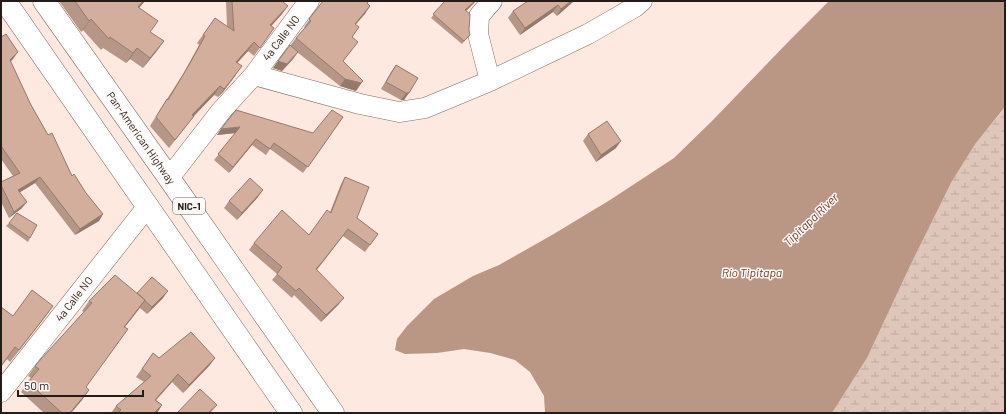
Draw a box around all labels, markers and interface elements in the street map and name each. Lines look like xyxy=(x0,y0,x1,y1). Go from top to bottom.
street label: 4a Calle NO xyxy=(259,12,302,63)
street label: Pan-American Highway xyxy=(104,89,178,187)
water label: Tipitapa River xyxy=(780,189,841,249)
road number: NIC-1 xyxy=(173,198,205,214)
water label: Río Tipitapa xyxy=(722,265,782,279)
street label: 4a Calle NO xyxy=(52,273,95,324)
scale bar xyxy=(18,372,143,398)
text: 50 m xyxy=(24,378,49,392)

